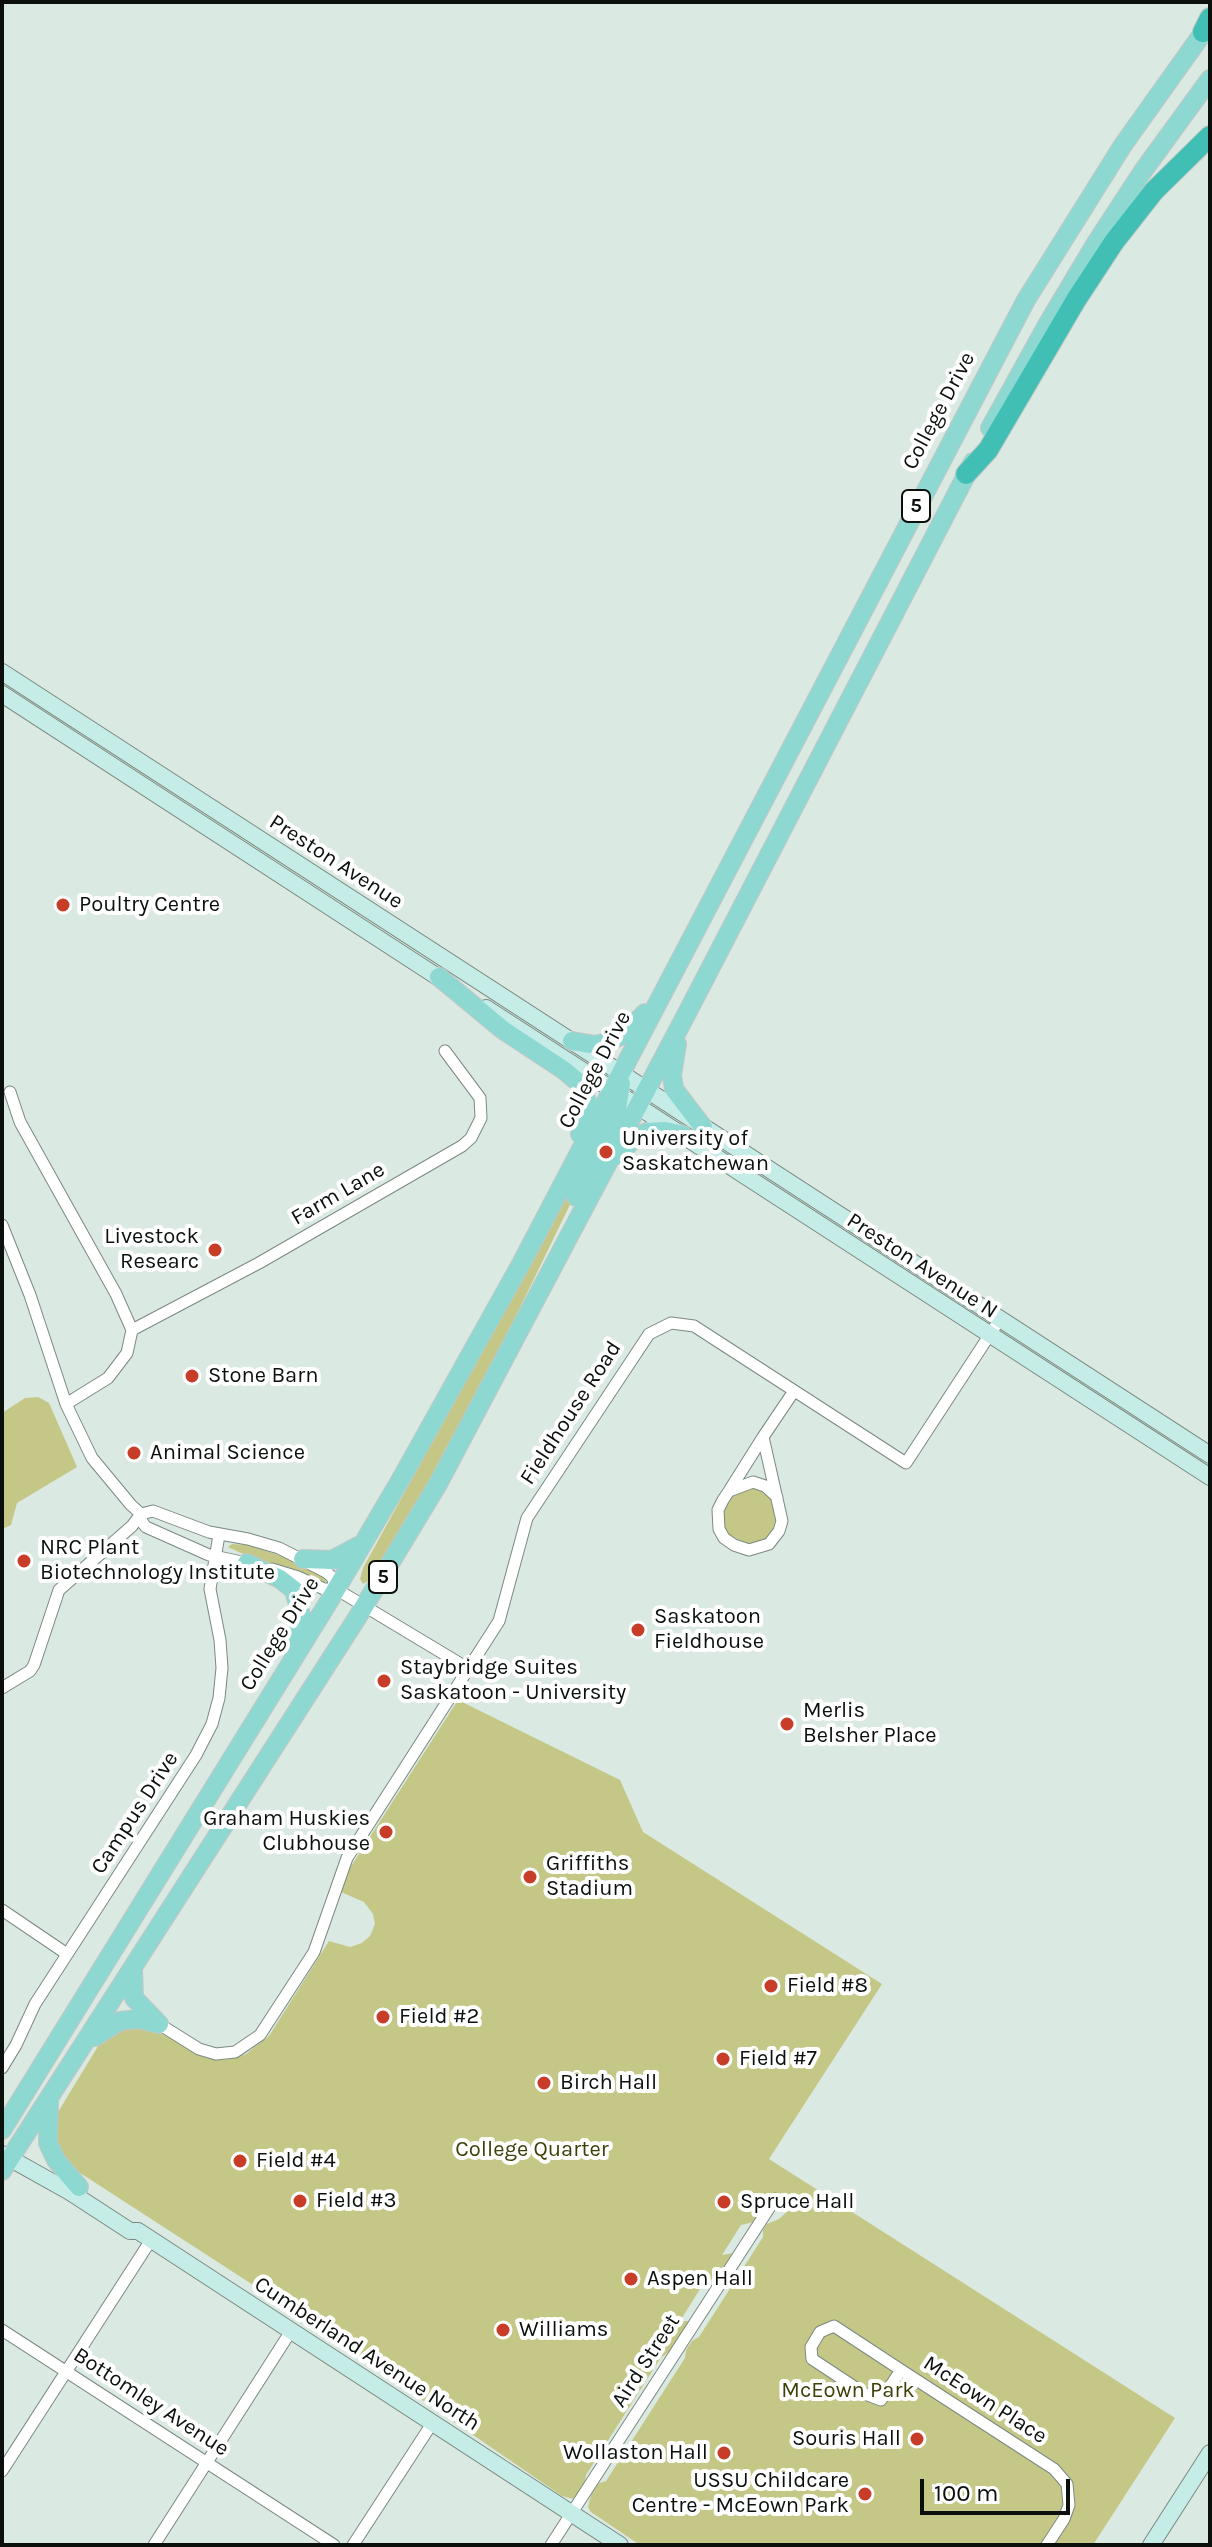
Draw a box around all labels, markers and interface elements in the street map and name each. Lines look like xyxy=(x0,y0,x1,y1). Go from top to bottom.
street label: College Drive xyxy=(897,348,981,474)
road number: 5 xyxy=(902,490,930,522)
street label: Preston Avenue xyxy=(264,809,408,915)
place label: Poultry Centre xyxy=(79,892,220,918)
marker: Poultry Centre xyxy=(54,896,72,914)
street label: College Drive xyxy=(553,1007,637,1133)
place label: University of Saskatchewan xyxy=(622,1126,769,1178)
marker: University of Saskatchewan xyxy=(597,1143,615,1161)
street label: Farm Lane xyxy=(286,1157,390,1231)
street label: Preston Avenue N xyxy=(842,1207,1002,1325)
place label: Livestock Researc xyxy=(104,1224,199,1276)
marker: Livestock Researc xyxy=(206,1241,224,1259)
street label: Fieldhouse Road xyxy=(515,1336,627,1490)
place label: Stone Barn xyxy=(208,1363,318,1389)
marker: Stone Barn xyxy=(183,1367,201,1385)
place label: Animal Science xyxy=(150,1440,305,1466)
marker: Animal Science xyxy=(125,1444,143,1462)
place label: NRC Plant Biotechnology Institute xyxy=(40,1535,275,1586)
marker: NRC Plant Biotechnology Institute xyxy=(15,1552,33,1570)
road number: 5 xyxy=(369,1561,397,1593)
street label: College Drive xyxy=(235,1572,325,1696)
place label: Saskatoon Fieldhouse xyxy=(654,1604,764,1656)
marker: Saskatoon Fieldhouse xyxy=(629,1621,647,1639)
place label: Staybridge Suites Saskatoon - University xyxy=(400,1655,626,1706)
marker: Staybridge Suites Saskatoon - University xyxy=(375,1672,393,1690)
place label: Merlis Belsher Place xyxy=(803,1698,937,1750)
marker: Merlis Belsher Place xyxy=(778,1715,796,1733)
street label: Campus Drive xyxy=(86,1747,184,1879)
place label: Graham Huskies Clubhouse xyxy=(203,1806,370,1858)
marker: Graham Huskies Clubhouse xyxy=(377,1823,395,1841)
place label: Griffiths Stadium xyxy=(546,1851,633,1902)
marker: Griffiths Stadium xyxy=(521,1868,539,1886)
place label: Field #8 xyxy=(787,1973,868,1999)
marker: Field #8 xyxy=(762,1977,780,1995)
place label: Field #2 xyxy=(399,2004,479,2030)
marker: Field #2 xyxy=(374,2008,392,2026)
place label: Field #7 xyxy=(739,2046,817,2072)
marker: Field #7 xyxy=(714,2050,732,2068)
place label: Birch Hall xyxy=(560,2070,657,2096)
marker: Birch Hall xyxy=(535,2074,553,2092)
park label: College Quarter xyxy=(455,2137,609,2163)
place label: Field #4 xyxy=(256,2148,336,2174)
marker: Field #4 xyxy=(231,2152,249,2170)
place label: Field #3 xyxy=(316,2188,397,2214)
place label: Spruce Hall xyxy=(740,2189,854,2215)
marker: Field #3 xyxy=(291,2192,309,2210)
marker: Spruce Hall xyxy=(715,2193,733,2211)
place label: Aspen Hall xyxy=(647,2266,753,2292)
marker: Aspen Hall xyxy=(622,2270,640,2288)
street label: Cumberland Avenue North xyxy=(249,2271,485,2437)
street label: Aird Street xyxy=(606,2309,686,2413)
place label: Williams xyxy=(519,2317,608,2343)
marker: Williams xyxy=(494,2321,512,2339)
street label: Bottomley Avenue xyxy=(68,2342,234,2462)
street label: McEown Place xyxy=(918,2350,1052,2450)
park label: McEown Park xyxy=(781,2378,915,2404)
place label: Souris Hall xyxy=(792,2426,901,2452)
marker: Souris Hall xyxy=(908,2430,926,2448)
place label: Wollaston Hall xyxy=(563,2440,708,2466)
marker: Wollaston Hall xyxy=(715,2444,733,2462)
scale bar xyxy=(924,2463,1074,2513)
place label: USSU Childcare Centre - McEown Park xyxy=(632,2468,849,2520)
text: 100 m xyxy=(934,2479,999,2507)
marker: USSU Childcare Centre - McEown Park xyxy=(856,2485,874,2503)

